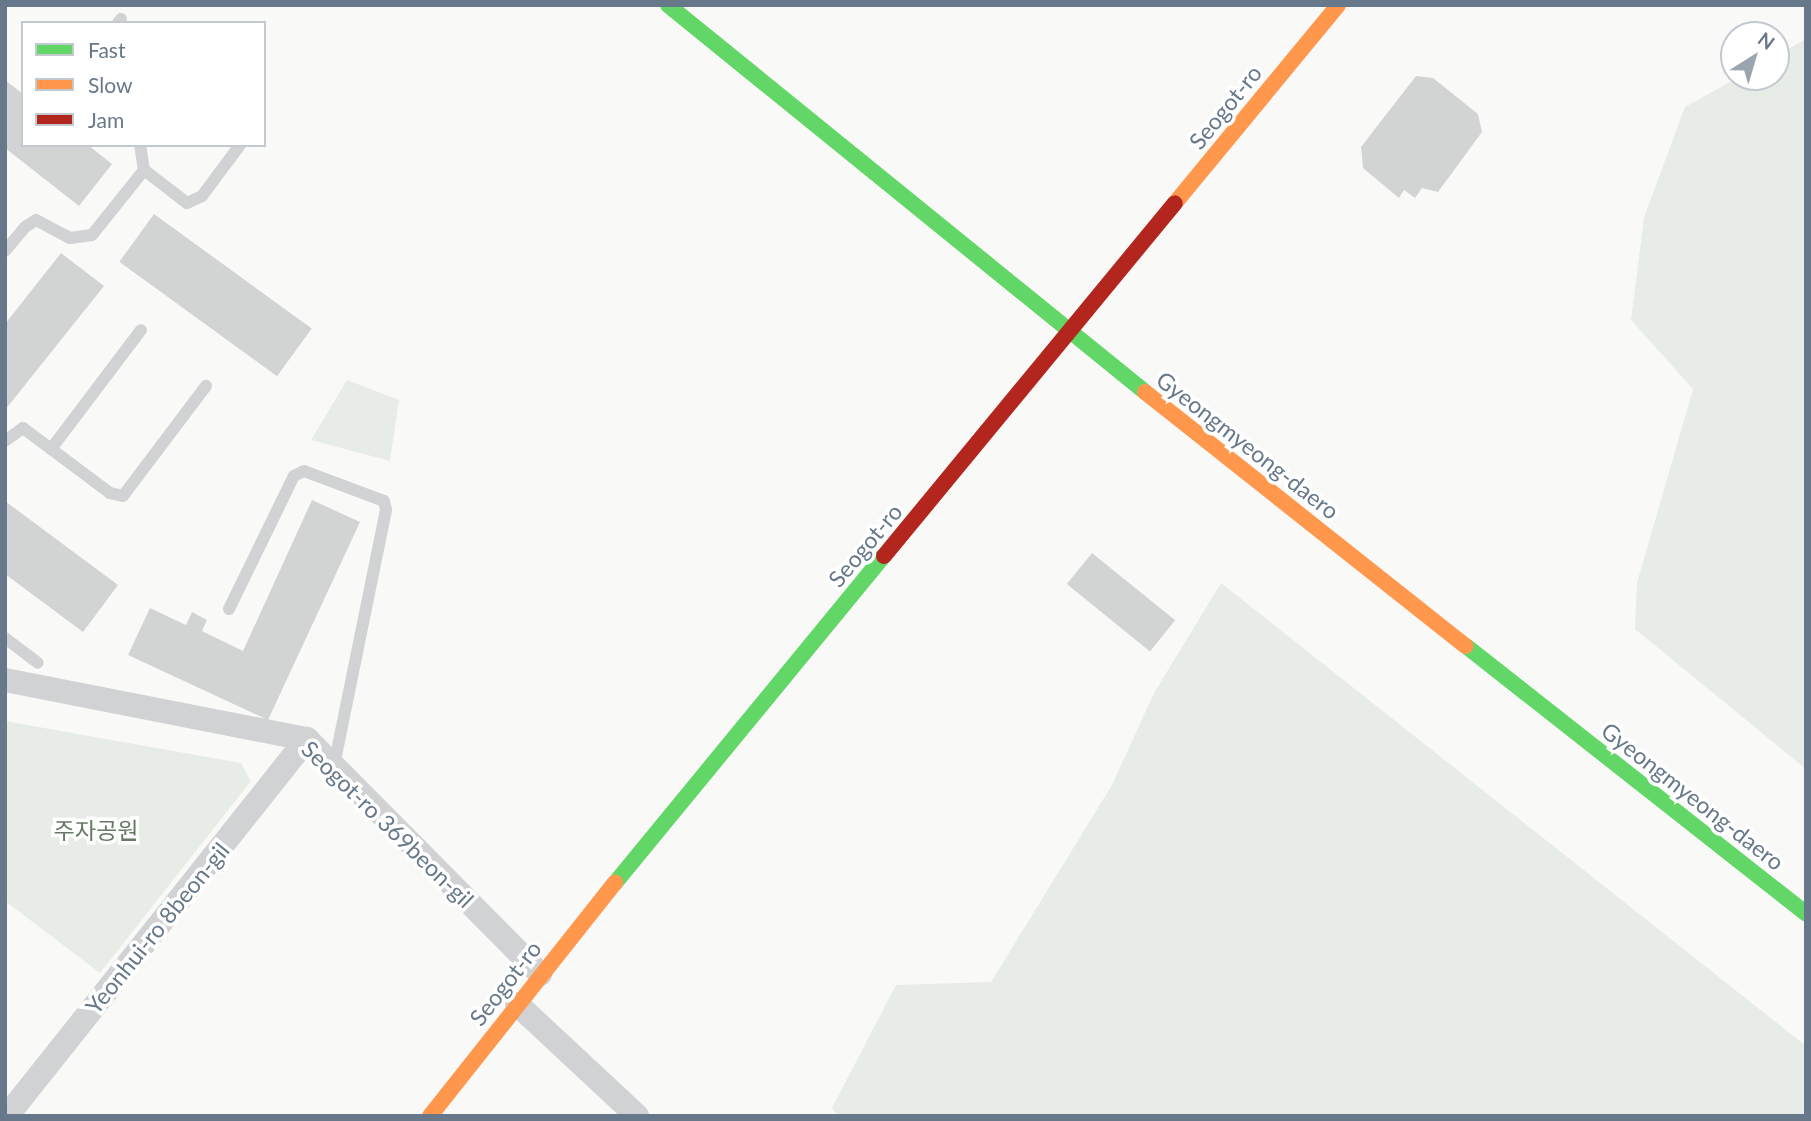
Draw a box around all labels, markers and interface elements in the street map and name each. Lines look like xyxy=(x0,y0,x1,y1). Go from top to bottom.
legend xyxy=(21,21,266,147)
north arrow xyxy=(1720,21,1790,91)
text: N xyxy=(1754,27,1779,54)
text: Fast xyxy=(88,37,125,62)
street label: Seogot-ro xyxy=(1183,60,1267,154)
text: Slow xyxy=(88,72,132,97)
text: Jam xyxy=(88,107,124,132)
street label: Gyeongmyeong-daero xyxy=(1151,365,1345,525)
street label: Seogot-ro xyxy=(822,498,908,592)
street label: Gyeongmyeong-daero xyxy=(1596,716,1790,876)
street label: Seogot-ro 369beon-gil xyxy=(296,735,480,913)
park label: 주자공원 xyxy=(54,816,138,844)
street label: Yeonhui-ro 8beon-gil xyxy=(80,837,234,1019)
street label: Seogot-ro xyxy=(463,935,547,1031)

